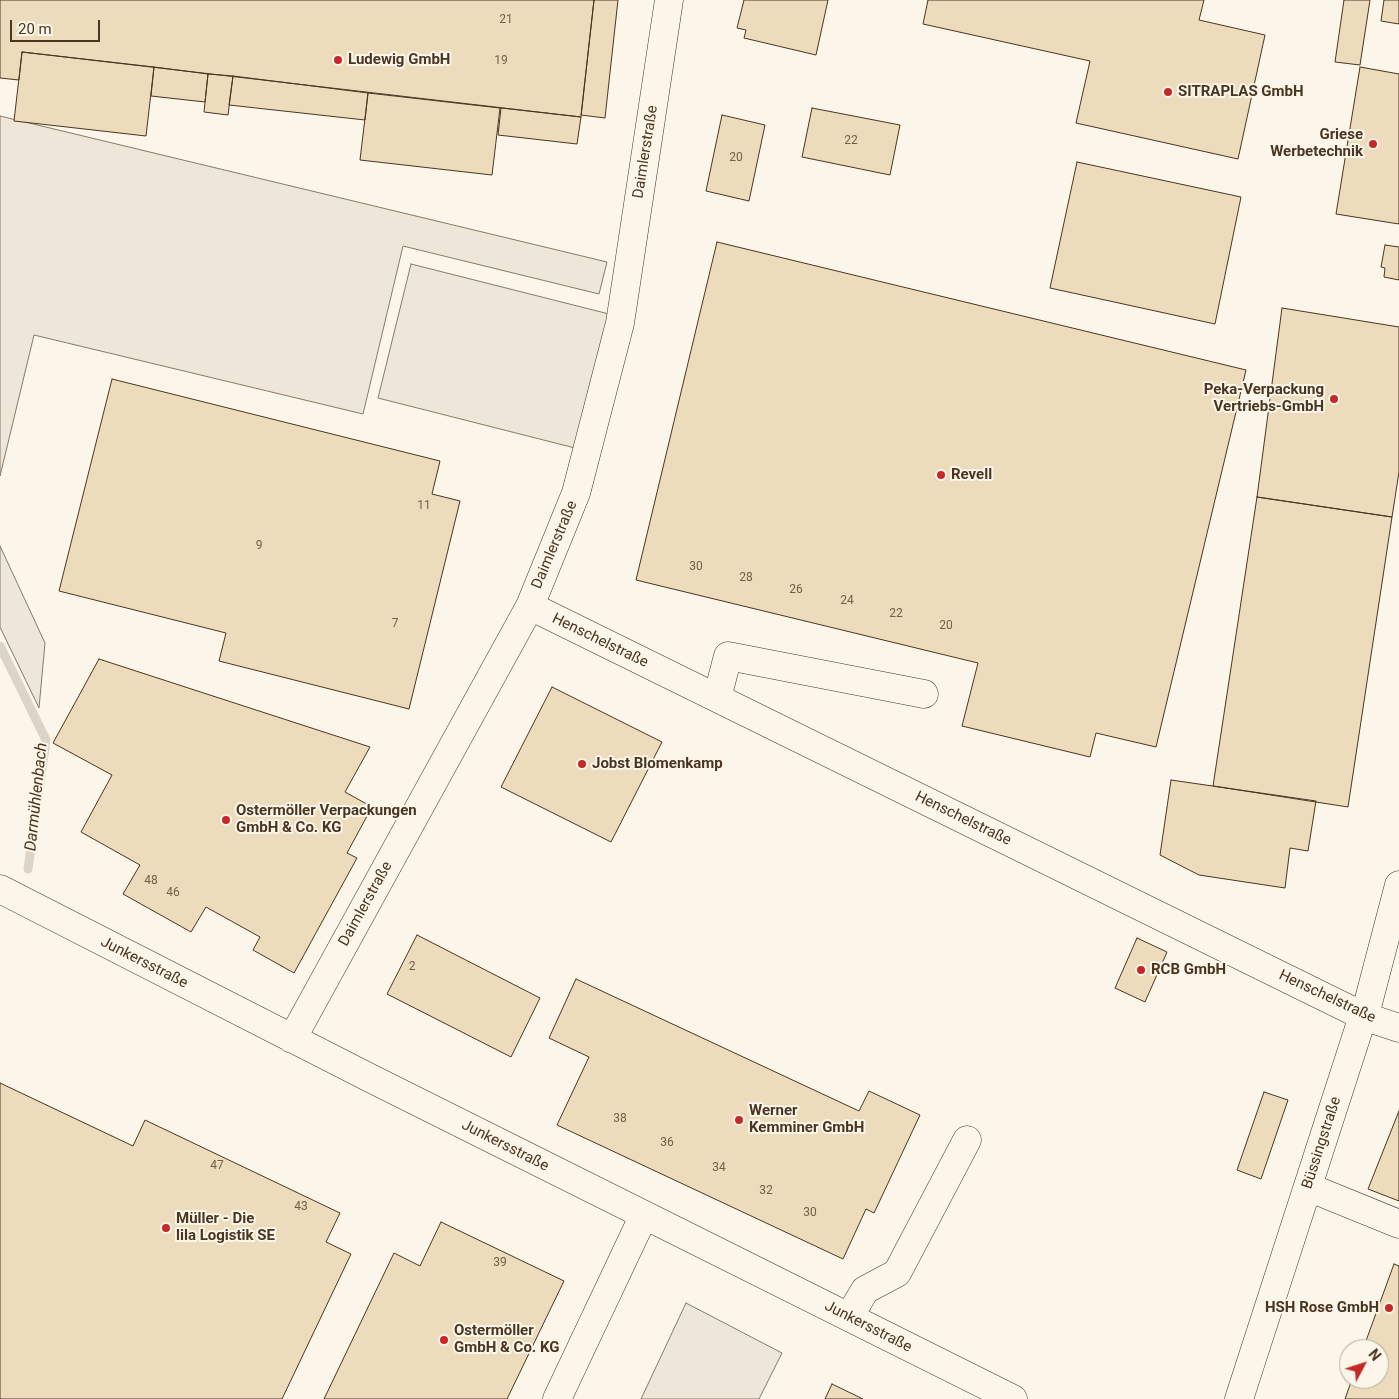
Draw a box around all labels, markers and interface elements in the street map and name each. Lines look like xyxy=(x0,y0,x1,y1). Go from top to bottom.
scale bar xyxy=(12,10,102,42)
house number: 21 xyxy=(499,13,513,27)
text: 20 m xyxy=(18,20,52,38)
place label: Ludewig GmbH xyxy=(348,51,450,69)
marker: Ludewig GmbH xyxy=(332,54,344,66)
house number: 19 xyxy=(494,54,508,68)
place label: SITRAPLAS GmbH xyxy=(1178,83,1304,101)
marker: SITRAPLAS GmbH xyxy=(1162,86,1174,98)
street label: Daimlerstraße xyxy=(630,104,662,200)
place label: Griese Werbetechnik xyxy=(1270,126,1363,161)
house number: 22 xyxy=(844,134,858,148)
marker: Griese Werbetechnik xyxy=(1367,138,1379,150)
house number: 20 xyxy=(729,151,743,165)
place label: Peka-Verpackung Vertriebs-GmbH xyxy=(1204,381,1324,416)
marker: Peka-Verpackung Vertriebs-GmbH xyxy=(1328,393,1340,405)
place label: Revell xyxy=(951,466,992,484)
marker: Revell xyxy=(935,469,947,481)
street label: Daimlerstraße xyxy=(528,498,582,592)
house number: 11 xyxy=(417,499,431,513)
house number: 9 xyxy=(256,539,262,553)
house number: 30 xyxy=(689,560,703,574)
house number: 28 xyxy=(739,571,753,585)
house number: 26 xyxy=(789,583,803,597)
house number: 24 xyxy=(840,594,854,608)
house number: 22 xyxy=(889,607,903,621)
street label: Henschelstraße xyxy=(549,610,651,672)
house number: 7 xyxy=(392,617,398,631)
house number: 20 xyxy=(939,619,953,633)
water label: Darmühlenbach xyxy=(22,742,52,852)
place label: Jobst Blomenkamp xyxy=(592,755,723,773)
marker: Jobst Blomenkamp xyxy=(576,758,588,770)
street label: Henschelstraße xyxy=(912,788,1014,850)
place label: Ostermöller Verpackungen GmbH & Co. KG xyxy=(236,802,417,837)
marker: Ostermöller Verpackungen GmbH & Co. KG xyxy=(220,814,232,826)
street label: Daimlerstraße xyxy=(335,859,397,949)
house number: 48 xyxy=(144,874,158,888)
house number: 46 xyxy=(166,886,180,900)
street label: Junkersstraße xyxy=(97,933,191,993)
house number: 2 xyxy=(409,960,415,974)
place label: RCB GmbH xyxy=(1151,961,1226,979)
marker: RCB GmbH xyxy=(1135,964,1147,976)
street label: Henschelstraße xyxy=(1276,967,1378,1027)
street label: Büssingstraße xyxy=(1299,1095,1345,1191)
place label: Werner Kemminer GmbH xyxy=(749,1102,864,1137)
house number: 38 xyxy=(613,1112,627,1126)
marker: Werner Kemminer GmbH xyxy=(733,1114,745,1126)
street label: Junkersstraße xyxy=(458,1116,552,1176)
house number: 36 xyxy=(660,1136,674,1150)
house number: 47 xyxy=(210,1159,224,1173)
house number: 34 xyxy=(712,1161,726,1175)
house number: 32 xyxy=(759,1184,773,1198)
house number: 43 xyxy=(294,1200,308,1214)
house number: 30 xyxy=(803,1206,817,1220)
place label: Müller - Die lila Logistik SE xyxy=(176,1210,275,1245)
marker: Müller - Die lila Logistik SE xyxy=(160,1222,172,1234)
house number: 39 xyxy=(493,1256,507,1270)
street label: Junkersstraße xyxy=(821,1297,915,1357)
place label: HSH Rose GmbH xyxy=(1265,1299,1379,1317)
marker: HSH Rose GmbH xyxy=(1383,1302,1395,1314)
place label: Ostermöller GmbH & Co. KG xyxy=(454,1322,559,1357)
marker: Ostermöller GmbH & Co. KG xyxy=(438,1334,450,1346)
north arrow xyxy=(1339,1339,1389,1389)
text: N xyxy=(1365,1346,1384,1364)

